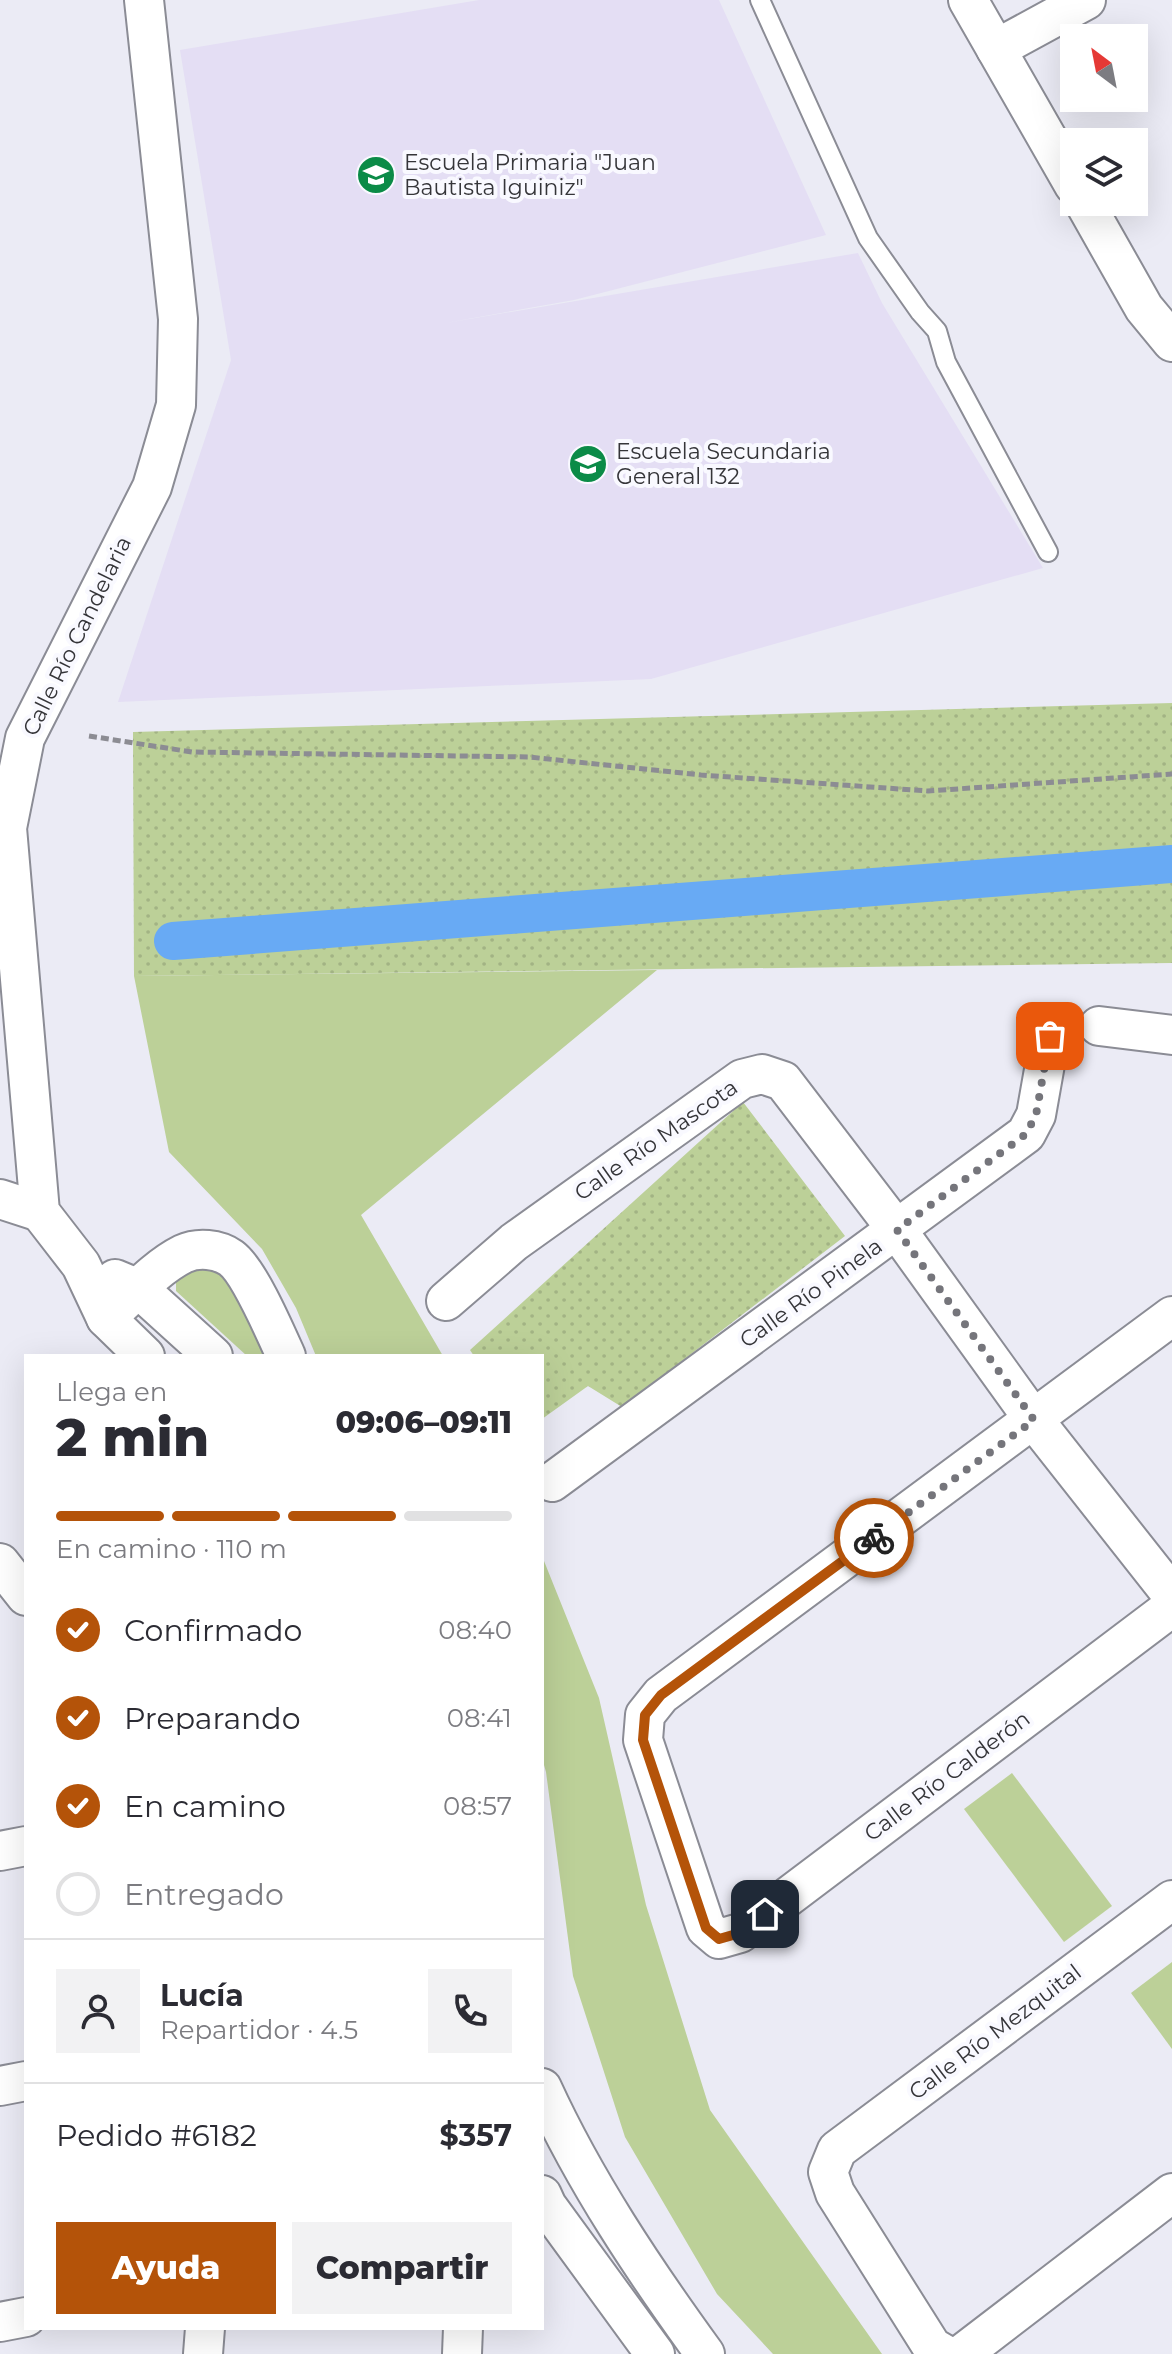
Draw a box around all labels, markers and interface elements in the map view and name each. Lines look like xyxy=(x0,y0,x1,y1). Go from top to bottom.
north arrow xyxy=(1060,24,1148,112)
map controls xyxy=(1060,24,1148,216)
button: layers xyxy=(1060,128,1148,216)
place label: Escuela Primaria "Juan Bautista Iguiniz" xyxy=(404,149,656,201)
school or university icon: Escuela Primaria "Juan Bautista Iguiniz" xyxy=(355,154,397,196)
place label: Escuela Secundaria General 132 xyxy=(616,438,831,490)
school or university icon: Escuela Secundaria General 132 xyxy=(567,443,609,485)
street label: Calle Río Candelaria xyxy=(17,532,137,740)
pin xyxy=(1016,1002,1084,1070)
icon: bag xyxy=(1028,1014,1072,1058)
street label: Calle Río Mascota xyxy=(569,1074,743,1206)
street label: Calle Río Pinela xyxy=(735,1232,887,1354)
text: Llega en xyxy=(56,1376,167,1408)
text: 09:06–09:11 xyxy=(335,1404,512,1441)
text: 2 min xyxy=(56,1406,209,1469)
courier xyxy=(834,1498,914,1578)
icon: bike xyxy=(852,1516,896,1560)
text: En camino · 110 m xyxy=(56,1533,287,1565)
icon: check xyxy=(56,1608,100,1652)
text: Confirmado xyxy=(124,1612,302,1649)
text: 08:40 xyxy=(438,1614,512,1646)
icon: check xyxy=(56,1696,100,1740)
text: Preparando xyxy=(124,1700,301,1737)
text: 08:41 xyxy=(447,1702,512,1734)
street label: Calle Río Calderón xyxy=(859,1705,1035,1847)
icon: check xyxy=(56,1784,100,1828)
text: En camino xyxy=(124,1788,286,1825)
text: 08:57 xyxy=(443,1790,512,1822)
text: Entregado xyxy=(124,1876,284,1913)
pin xyxy=(731,1880,799,1948)
icon: home xyxy=(743,1892,787,1936)
street label: Calle Río Mezquital xyxy=(904,1958,1086,2106)
button: person xyxy=(56,1969,140,2053)
button: phone xyxy=(428,1969,512,2053)
text: Lucía xyxy=(160,1977,244,2014)
text: Repartidor · 4.5 xyxy=(160,2014,358,2046)
text: Pedido #6182 xyxy=(56,2117,257,2154)
text: $357 xyxy=(439,2117,512,2154)
button: Ayuda xyxy=(56,2222,276,2314)
button: Compartir xyxy=(292,2222,512,2314)

